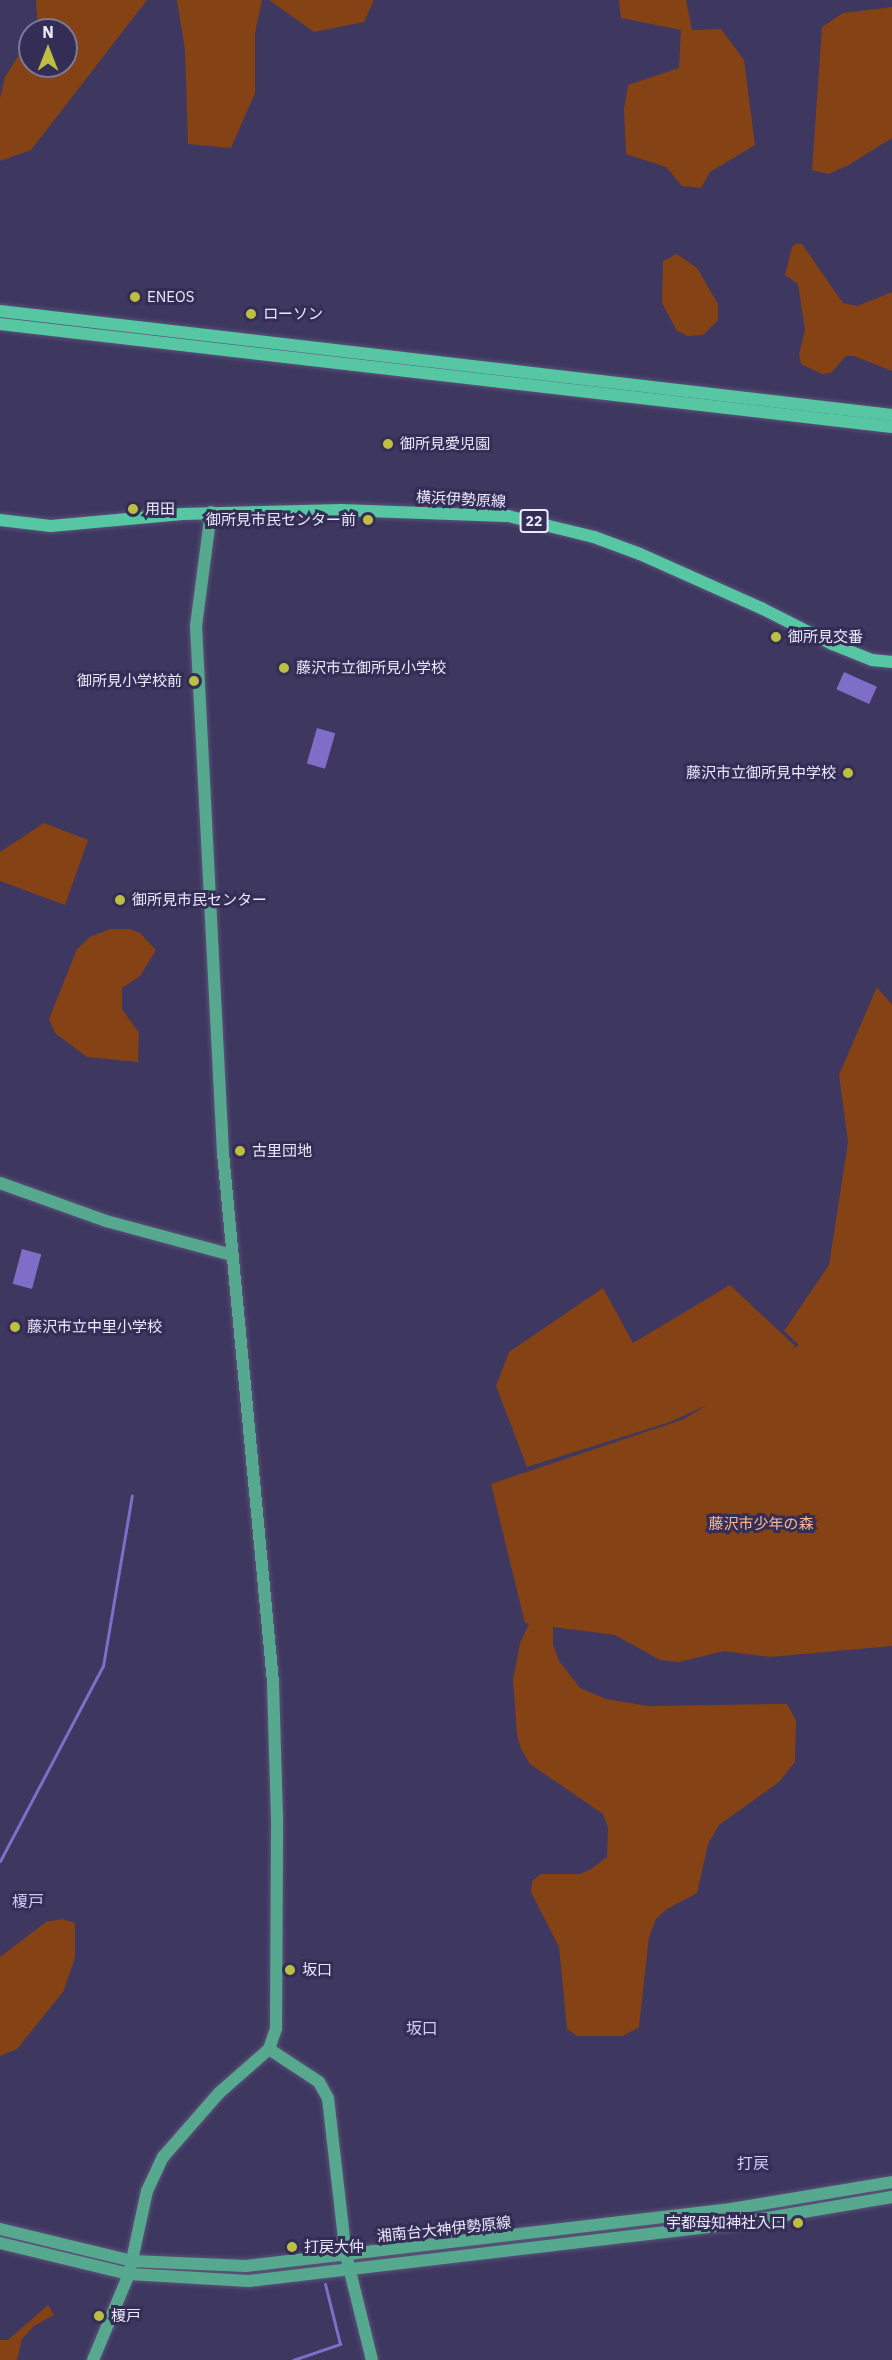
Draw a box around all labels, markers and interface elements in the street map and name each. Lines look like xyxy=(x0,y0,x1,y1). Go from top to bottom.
north arrow xyxy=(18,18,78,78)
text: N xyxy=(42,22,54,42)
place label: ENEOS xyxy=(147,288,194,306)
marker: ENEOS xyxy=(128,290,142,304)
place label: ローソン xyxy=(263,305,323,323)
marker: ローソン xyxy=(244,307,258,321)
place label: 御所見愛児園 xyxy=(400,435,490,453)
marker: 御所見愛児園 xyxy=(381,437,395,451)
street label: 横浜伊勢原線 xyxy=(416,488,506,510)
place label: 用田 xyxy=(145,500,175,518)
marker: 用田 xyxy=(126,502,140,516)
road number: 22 xyxy=(519,510,549,532)
place label: 御所見市民センター前 xyxy=(206,511,356,529)
marker: 御所見市民センター前 xyxy=(361,513,375,527)
place label: 御所見交番 xyxy=(788,628,863,646)
marker: 御所見交番 xyxy=(769,630,783,644)
place label: 藤沢市立御所見小学校 xyxy=(296,659,446,677)
marker: 藤沢市立御所見小学校 xyxy=(277,661,291,675)
place label: 御所見小学校前 xyxy=(77,672,182,690)
marker: 御所見小学校前 xyxy=(187,674,201,688)
place label: 藤沢市立御所見中学校 xyxy=(686,764,836,782)
marker: 藤沢市立御所見中学校 xyxy=(841,766,855,780)
place label: 御所見市民センター xyxy=(132,891,267,909)
marker: 御所見市民センター xyxy=(113,893,127,907)
place label: 古里団地 xyxy=(252,1142,312,1160)
marker: 古里団地 xyxy=(233,1144,247,1158)
place label: 藤沢市立中里小学校 xyxy=(27,1318,162,1336)
marker: 藤沢市立中里小学校 xyxy=(8,1320,22,1334)
park label: 藤沢市少年の森 xyxy=(709,1515,813,1533)
district label: 榎戸 xyxy=(12,1891,44,1911)
place label: 坂口 xyxy=(302,1961,332,1979)
marker: 坂口 xyxy=(283,1963,297,1977)
district label: 坂口 xyxy=(406,2018,438,2038)
district label: 打戻 xyxy=(737,2153,769,2173)
street label: 湘南台大神伊勢原線 xyxy=(376,2213,512,2245)
place label: 宇都母知神社入口 xyxy=(666,2214,786,2232)
marker: 宇都母知神社入口 xyxy=(791,2216,805,2230)
place label: 打戻大仲 xyxy=(304,2238,364,2256)
marker: 打戻大仲 xyxy=(285,2240,299,2254)
place label: 榎戸 xyxy=(111,2307,141,2325)
marker: 榎戸 xyxy=(92,2309,106,2323)

